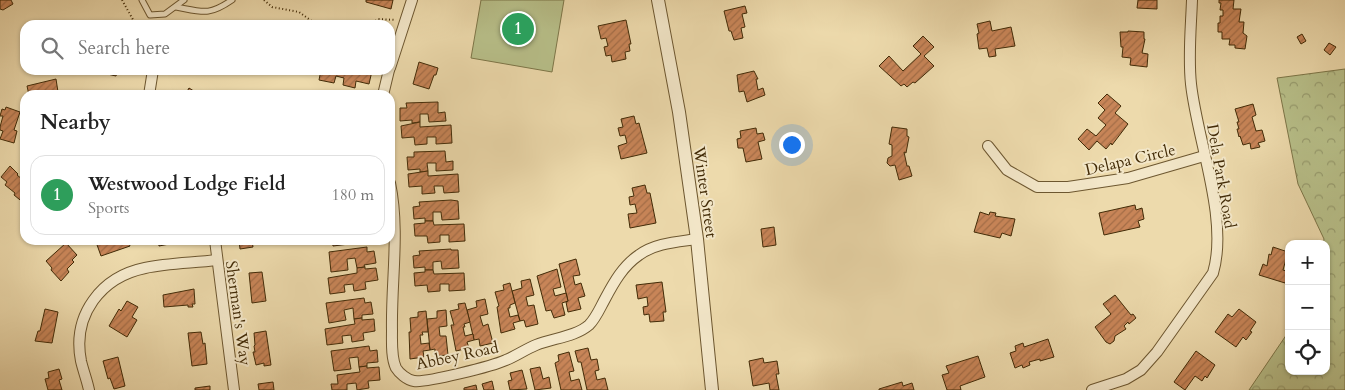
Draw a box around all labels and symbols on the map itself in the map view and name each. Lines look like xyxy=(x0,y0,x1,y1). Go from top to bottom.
pin: 1 xyxy=(502,10,534,48)
street label: Dela Park Road xyxy=(1201,122,1241,231)
your location xyxy=(779,132,805,158)
street label: Delapa Circle xyxy=(1083,139,1178,181)
street label: Winter Street xyxy=(688,144,722,239)
street label: Sherman's Way xyxy=(220,259,256,368)
street label: Abbey Road xyxy=(414,336,501,375)

